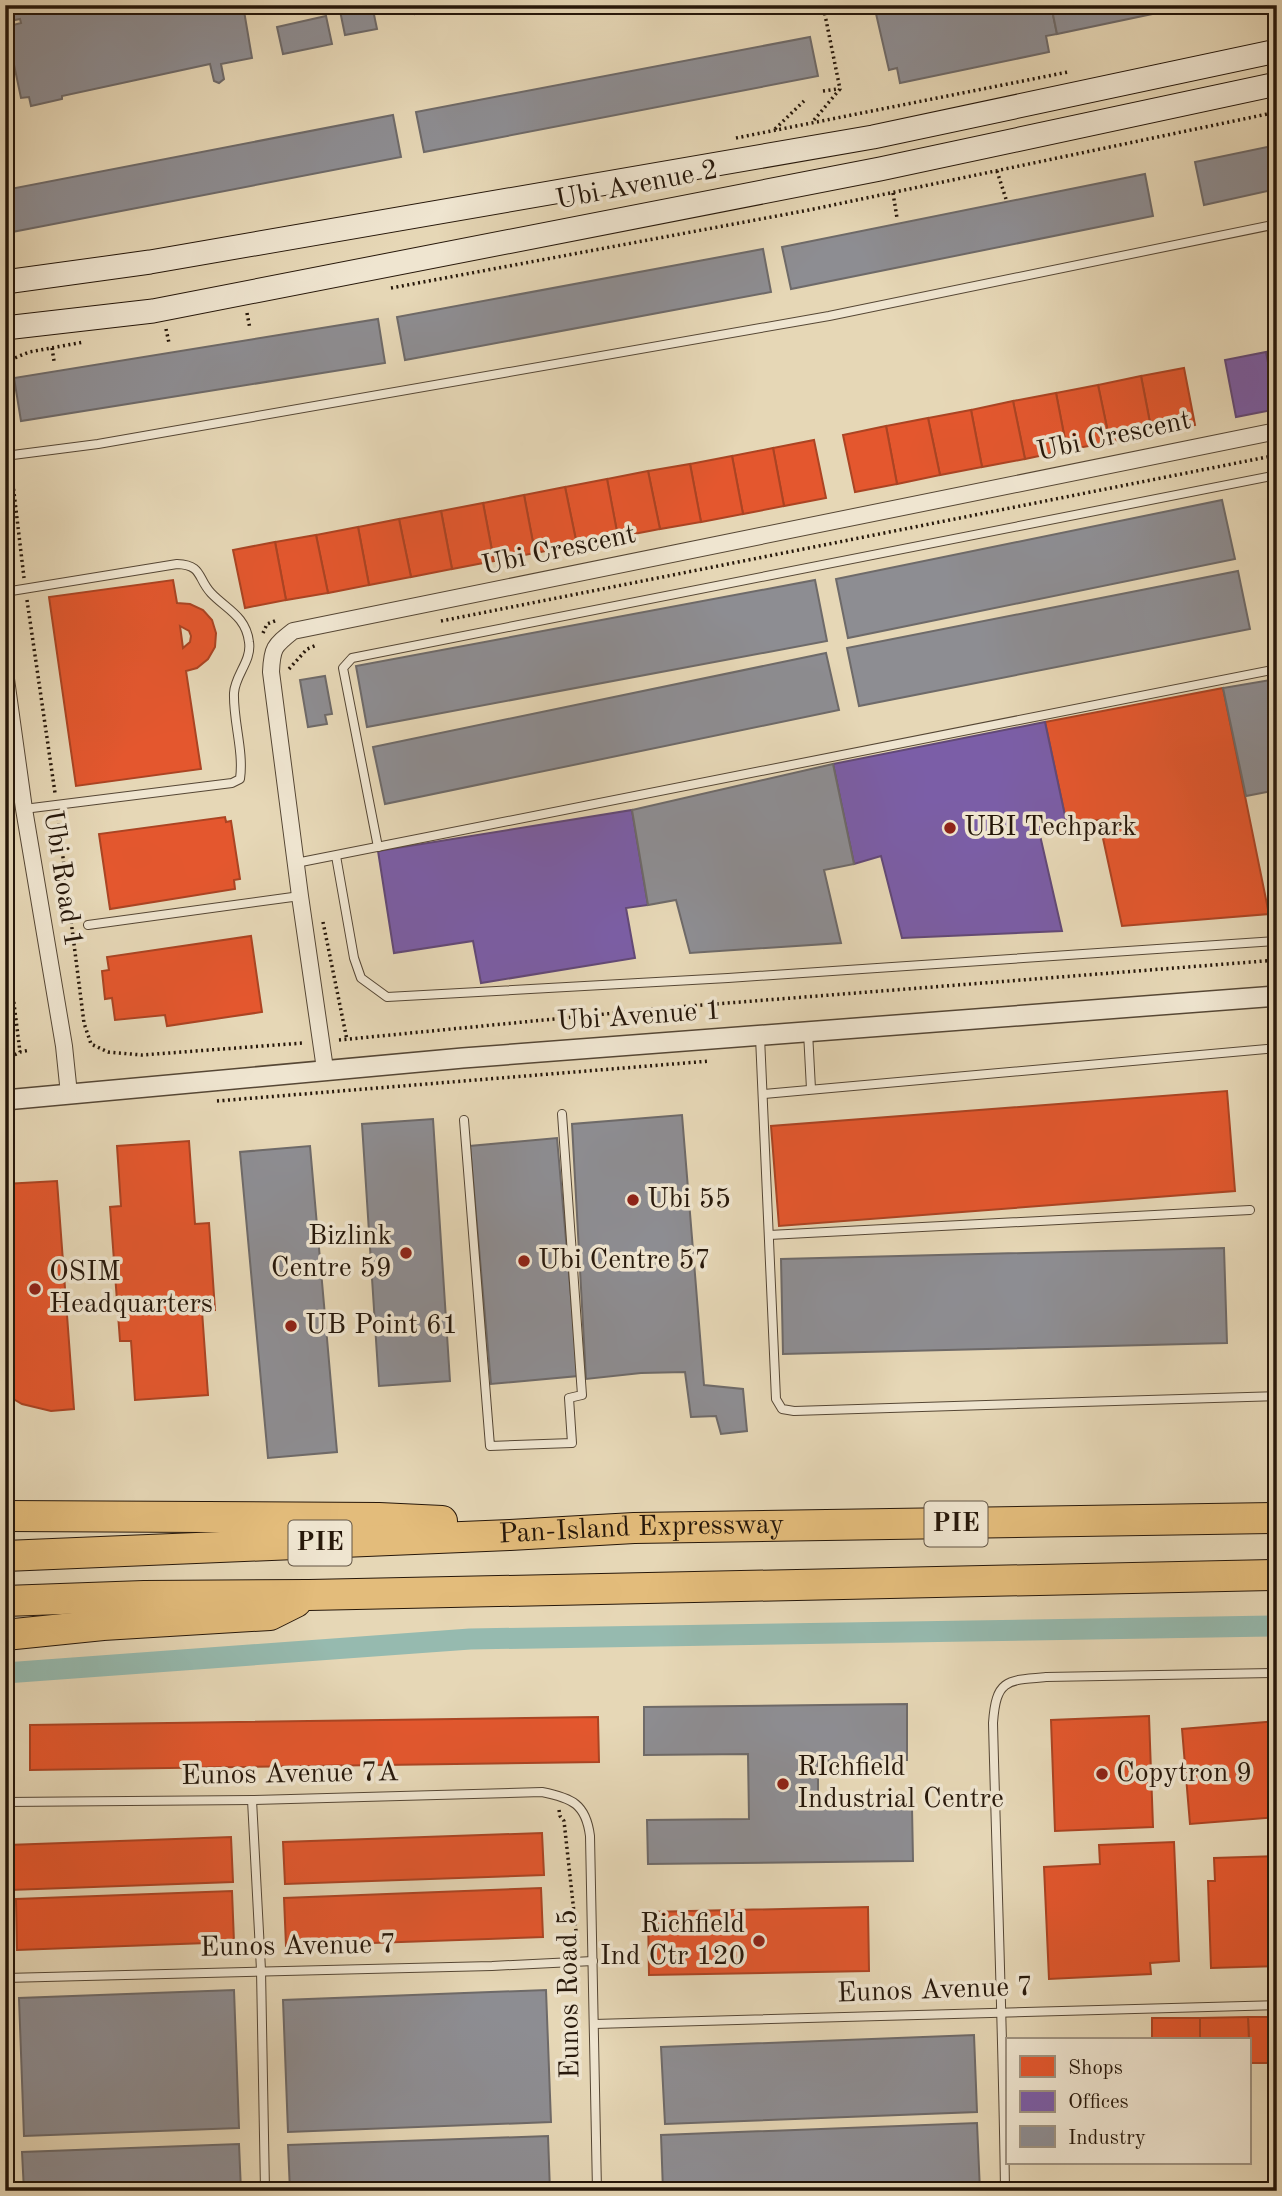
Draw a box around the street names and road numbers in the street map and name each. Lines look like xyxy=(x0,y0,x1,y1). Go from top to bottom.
street label: Ubi Avenue 2 xyxy=(554,157,720,215)
street label: Ubi Crescent xyxy=(1034,407,1194,467)
street label: Ubi Crescent xyxy=(479,521,639,581)
street label: Ubi Road 1 xyxy=(37,809,87,949)
street label: Ubi Avenue 1 xyxy=(556,997,722,1037)
road number: PIE xyxy=(925,1502,988,1546)
street label: Pan-Island Expressway xyxy=(498,1512,784,1549)
road number: PIE xyxy=(288,1520,352,1566)
street label: Eunos Avenue 7A xyxy=(181,1759,399,1791)
street label: Eunos Road 5 xyxy=(555,1909,585,2079)
street label: Eunos Avenue 7 xyxy=(200,1931,396,1963)
street label: Eunos Avenue 7 xyxy=(836,1974,1034,2008)

